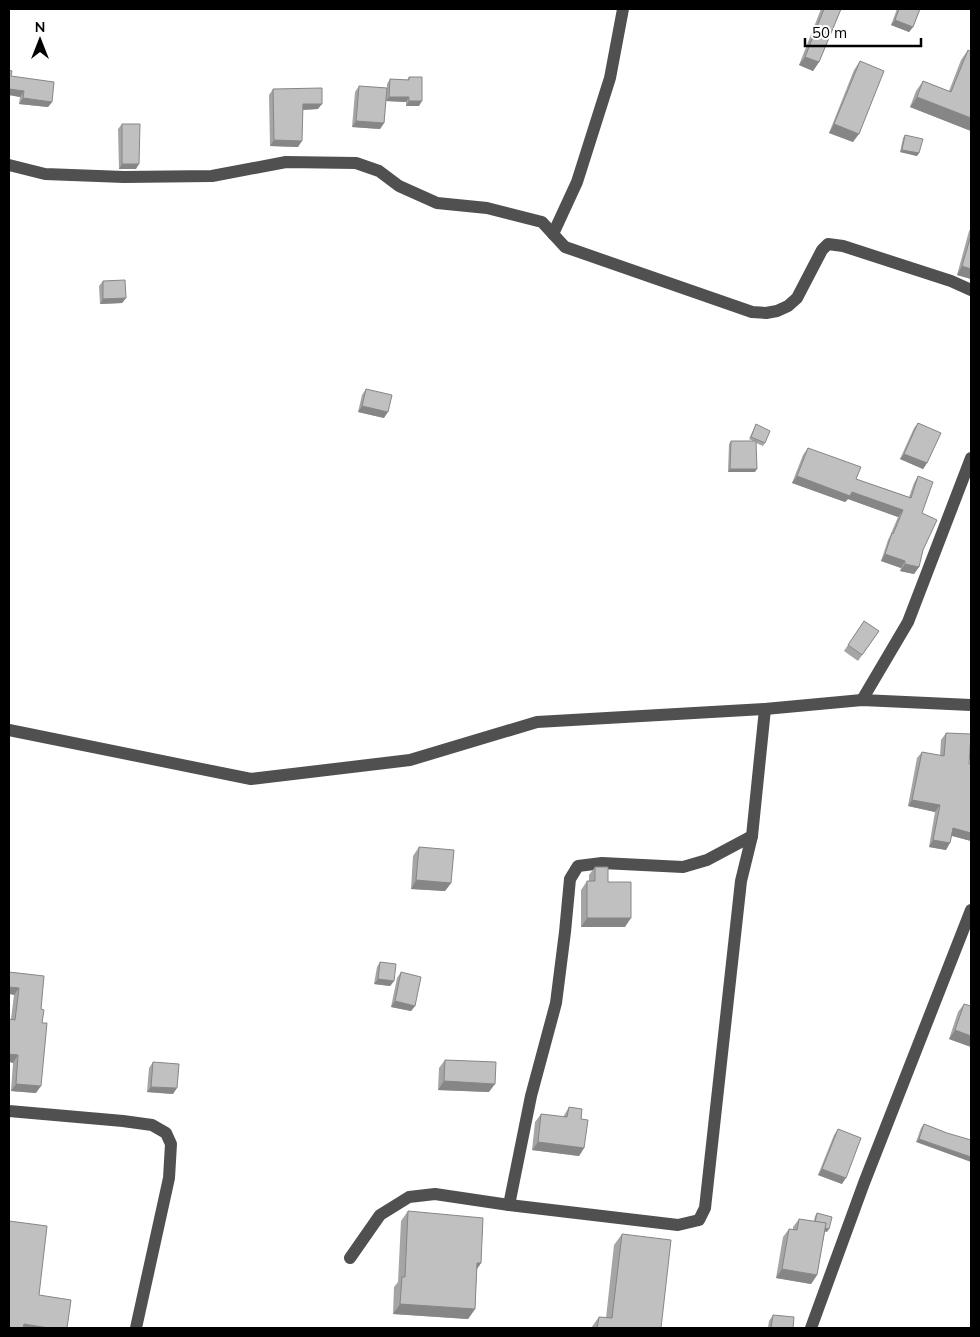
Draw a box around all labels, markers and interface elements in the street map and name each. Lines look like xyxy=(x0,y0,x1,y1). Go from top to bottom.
north arrow xyxy=(15,15,65,65)
scale bar xyxy=(805,15,921,47)
text: N xyxy=(35,18,45,36)
text: 50 m xyxy=(812,23,847,42)

